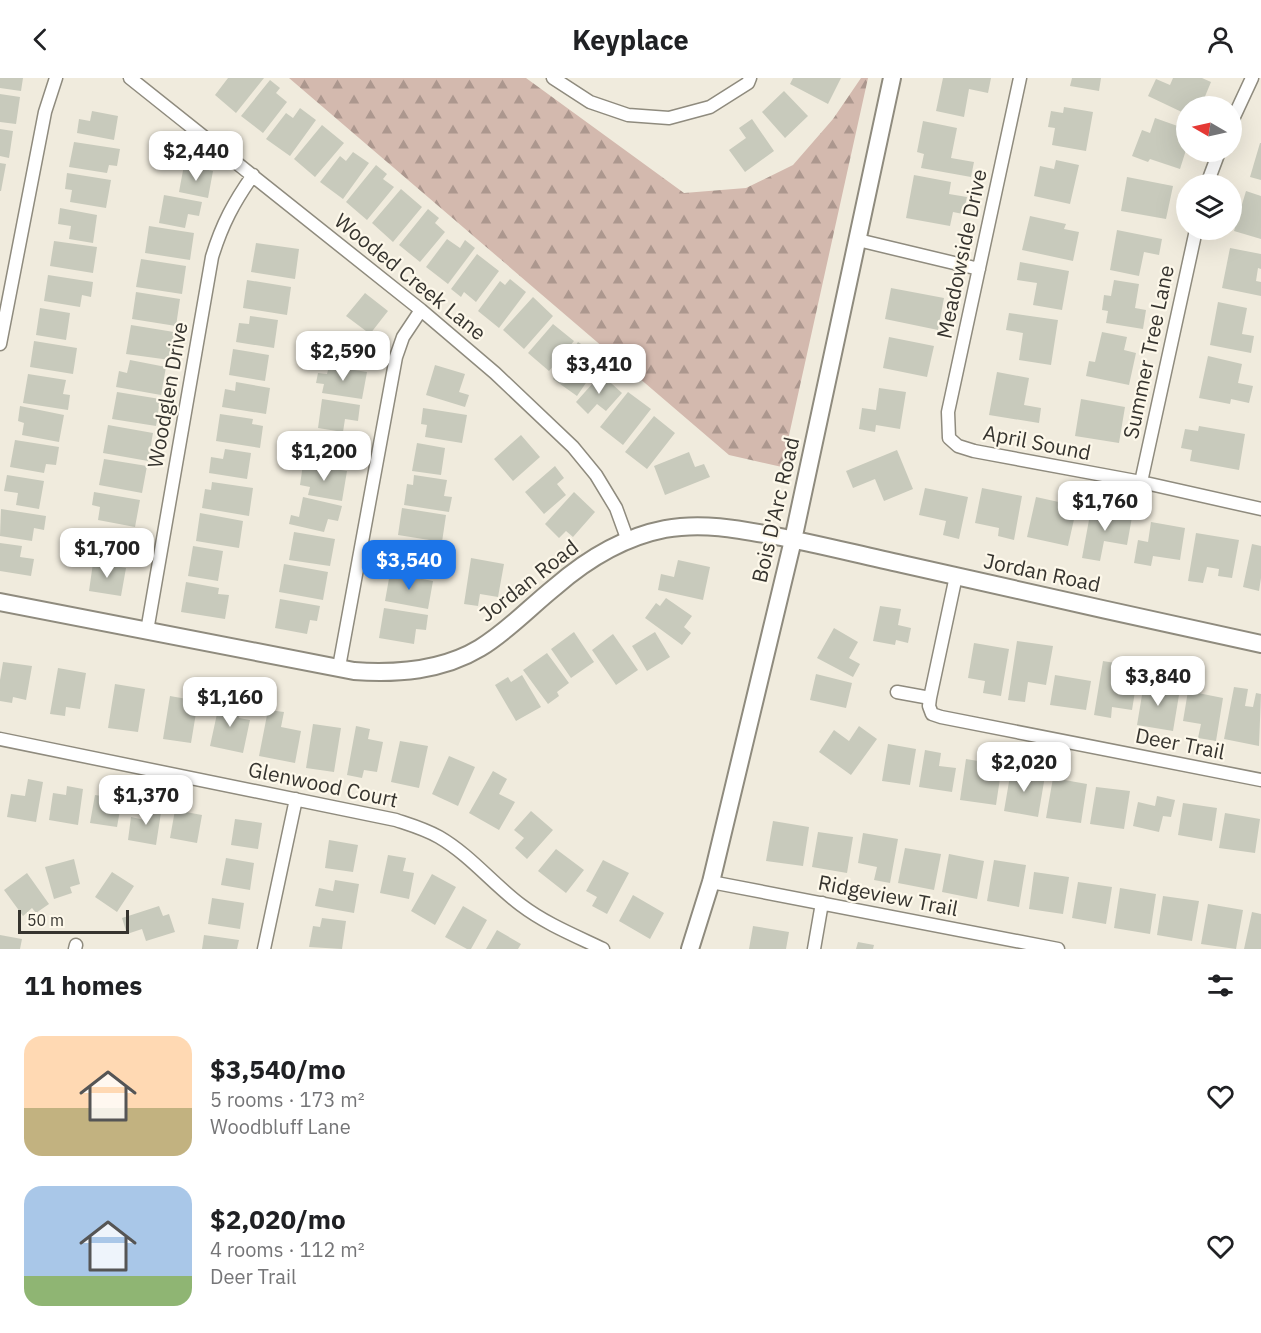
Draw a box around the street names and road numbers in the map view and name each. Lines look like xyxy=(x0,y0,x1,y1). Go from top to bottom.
street label: Meadowside Drive xyxy=(929,166,993,341)
street label: Wooded Creek Lane xyxy=(329,206,492,346)
street label: Summer Tree Lane xyxy=(1116,262,1180,441)
street label: Woodglen Drive xyxy=(140,319,194,470)
street label: April Sound xyxy=(981,418,1093,466)
street label: Bois D'Arc Road xyxy=(745,434,805,585)
street label: Jordan Road xyxy=(473,533,584,628)
street label: Jordan Road xyxy=(981,546,1103,598)
street label: Deer Trail xyxy=(1133,721,1228,765)
street label: Glenwood Court xyxy=(246,755,401,814)
street label: Ridgeview Trail xyxy=(816,868,961,922)

